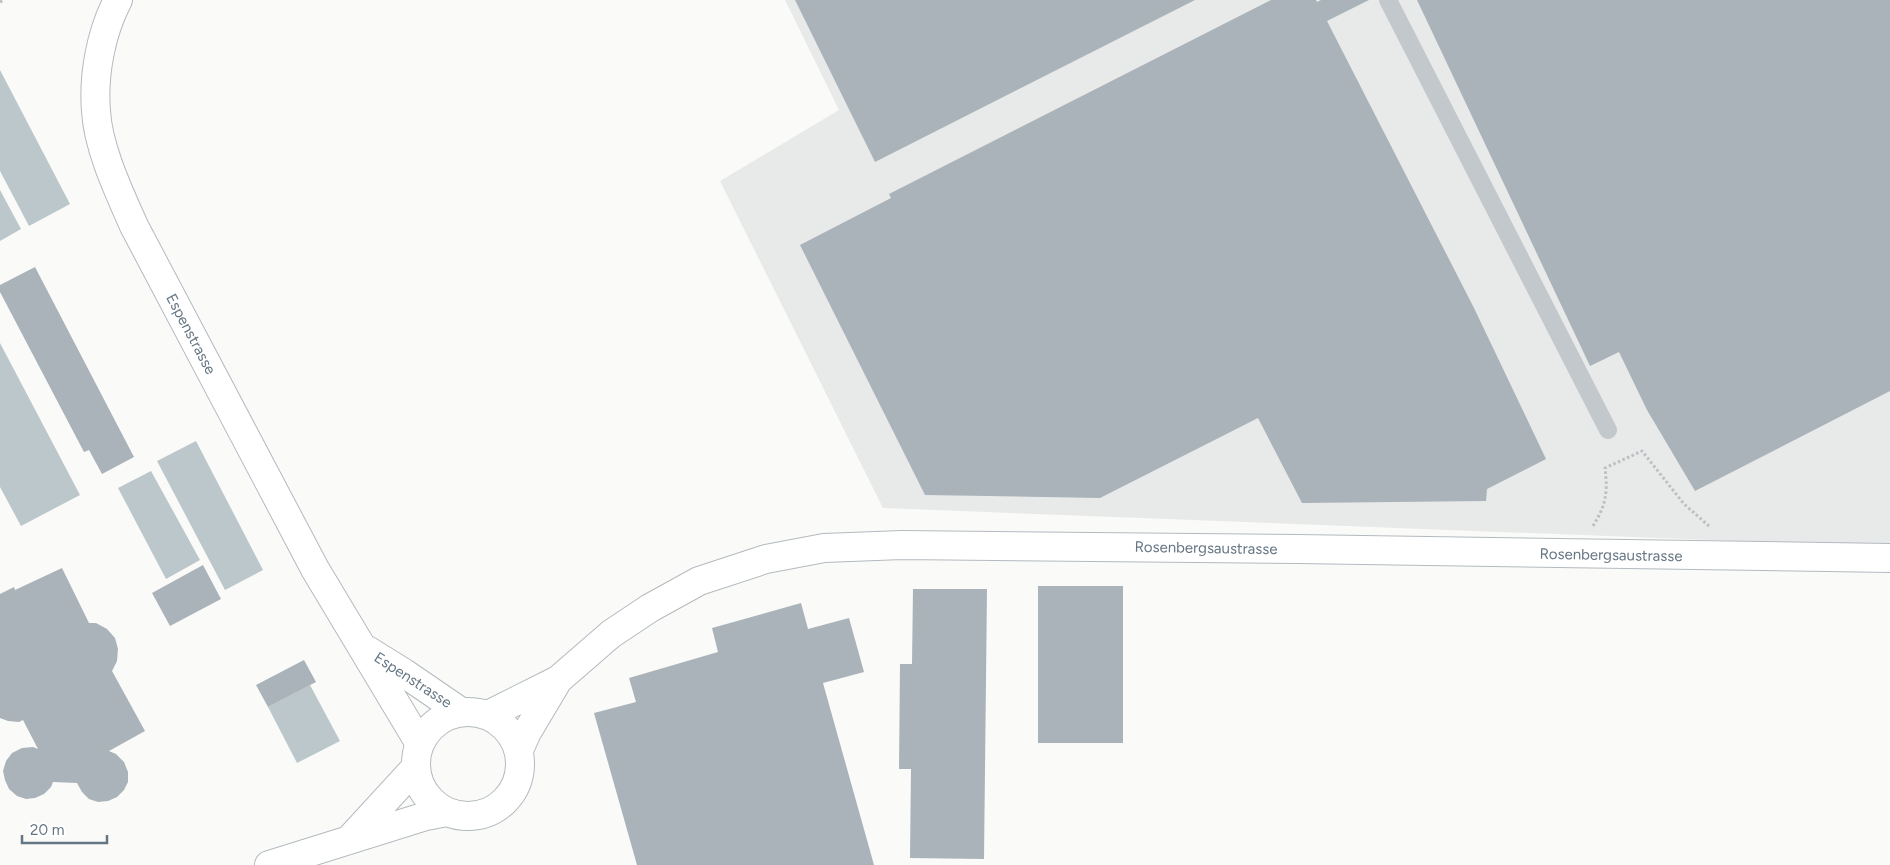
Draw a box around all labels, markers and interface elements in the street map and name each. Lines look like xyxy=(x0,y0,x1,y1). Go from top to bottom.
street label: Espenstrasse xyxy=(162,291,220,377)
street label: Rosenbergsaustrasse xyxy=(1134,538,1278,558)
street label: Rosenbergsaustrasse xyxy=(1539,545,1683,565)
street label: Espenstrasse xyxy=(371,648,455,712)
scale bar xyxy=(22,812,108,844)
text: 20 m xyxy=(30,821,64,839)

